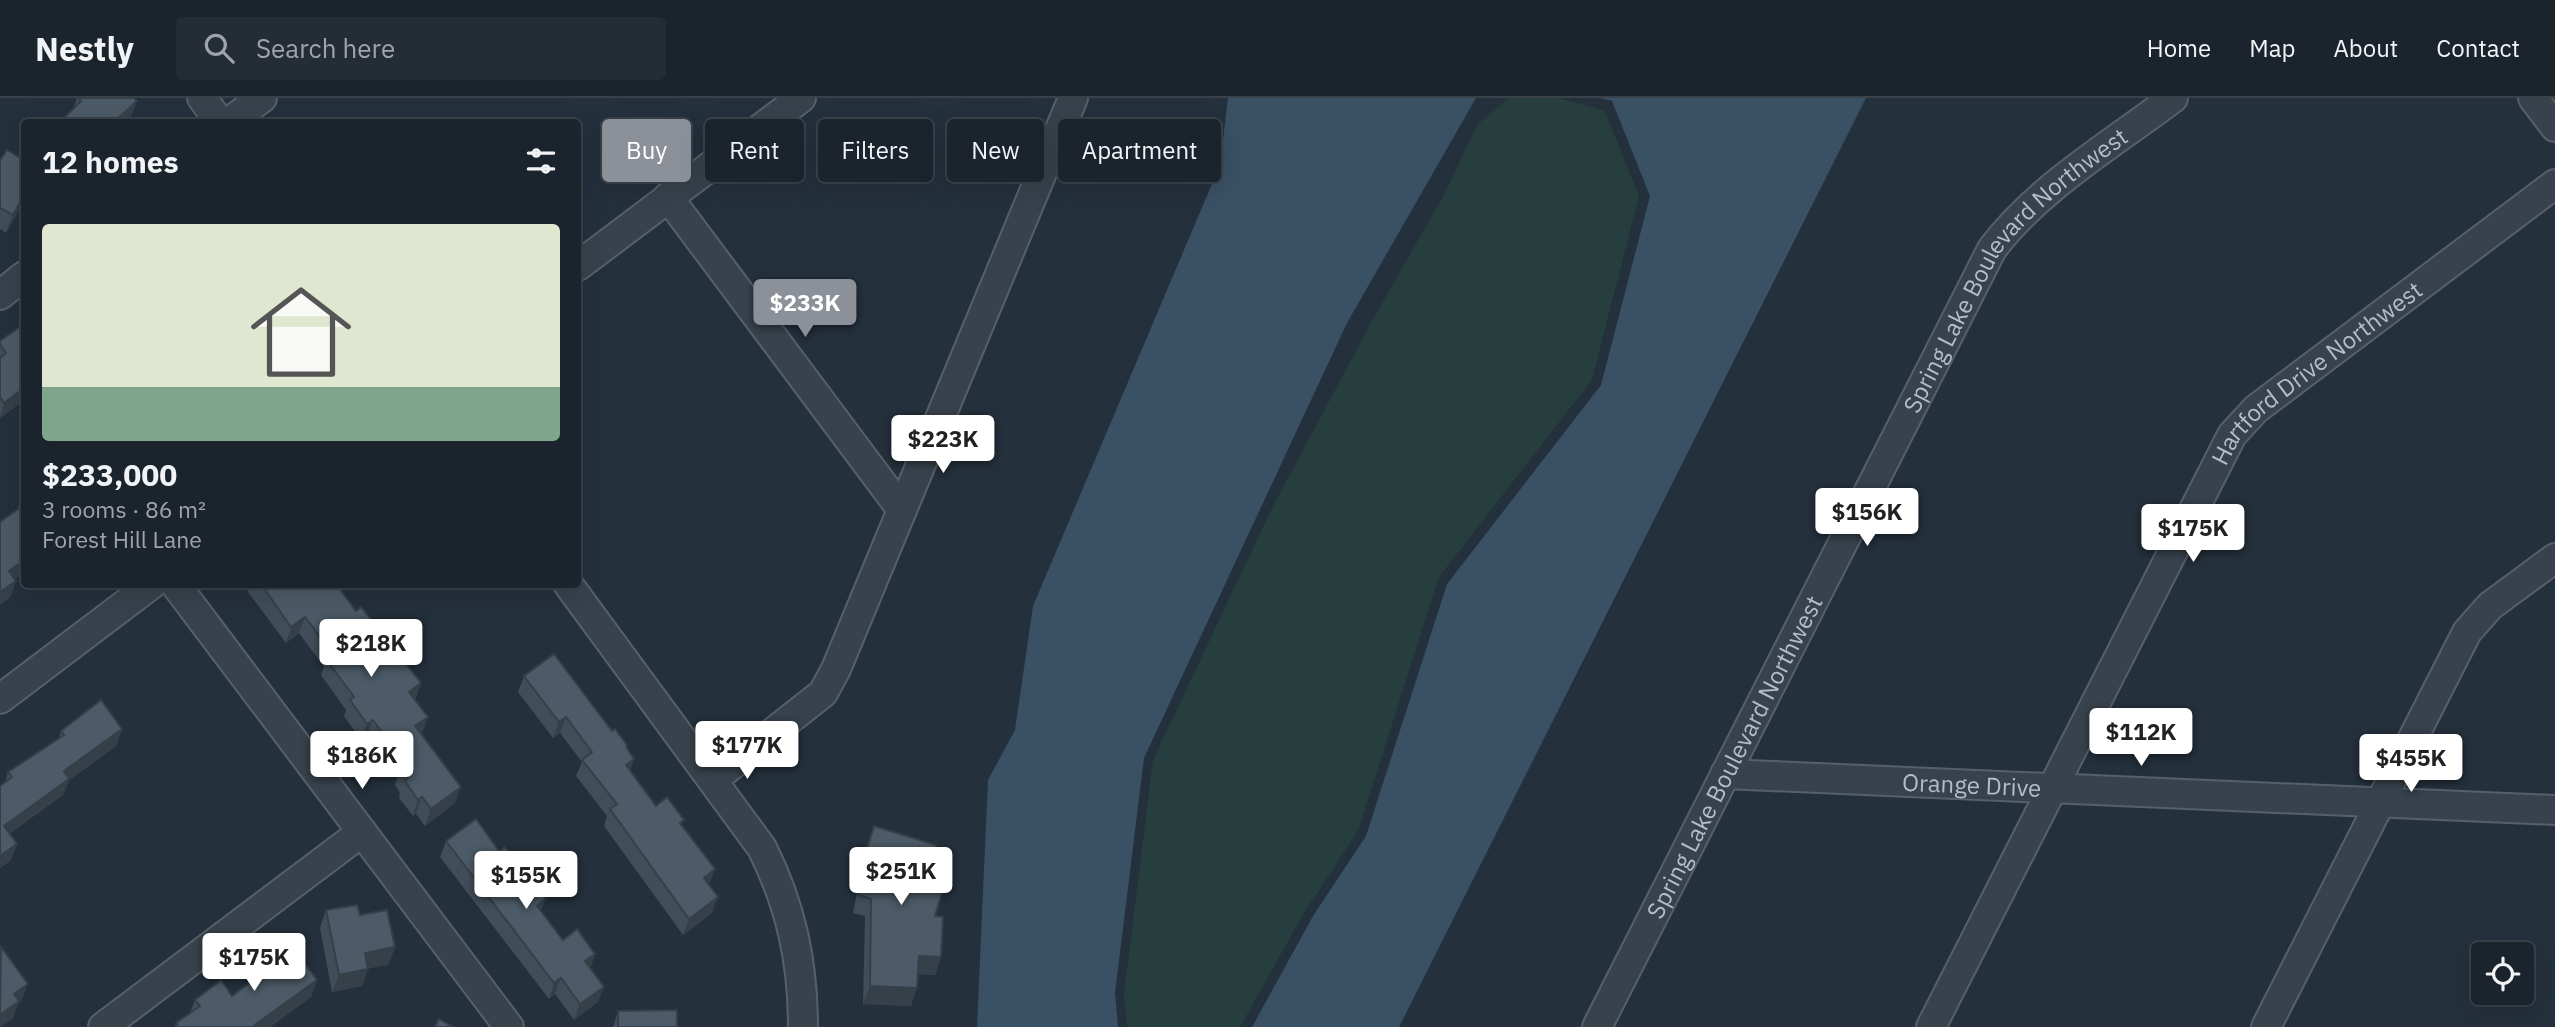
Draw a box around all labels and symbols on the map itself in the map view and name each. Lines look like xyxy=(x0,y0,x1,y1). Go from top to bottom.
street label: Spring Lake Boulevard Northwest xyxy=(1895,120,2134,418)
street label: Hartford Drive Northwest xyxy=(2204,274,2428,470)
pin: $233K xyxy=(756,280,854,339)
pin: $223K xyxy=(894,416,992,475)
pin: $156K xyxy=(1818,489,1916,548)
pin: $175K xyxy=(2144,504,2242,564)
street label: Spring Lake Boulevard Northwest xyxy=(1639,590,1830,924)
pin: $218K xyxy=(322,620,420,679)
pin: $112K xyxy=(2092,708,2190,768)
pin: $177K xyxy=(698,722,796,781)
pin: $186K xyxy=(313,732,411,791)
pin: $455K xyxy=(2362,734,2460,794)
street label: Orange Drive xyxy=(1901,766,2042,804)
pin: $251K xyxy=(852,848,950,907)
pin: $155K xyxy=(477,852,575,911)
pin: $175K xyxy=(205,934,303,993)

